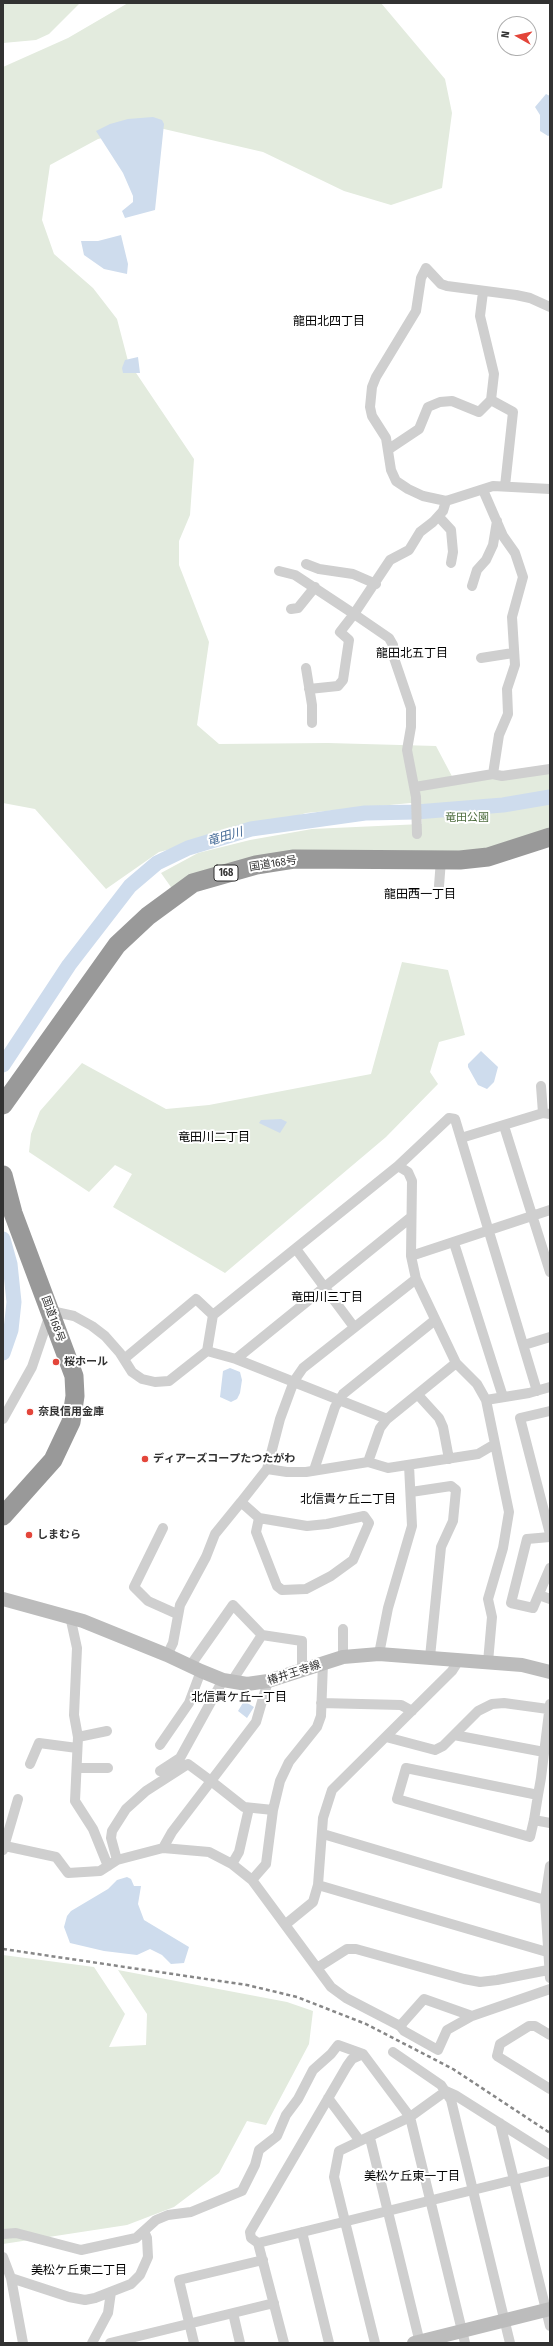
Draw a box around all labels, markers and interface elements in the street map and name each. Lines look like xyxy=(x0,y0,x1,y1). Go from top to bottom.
north arrow xyxy=(497,16,537,56)
text: N xyxy=(499,30,513,39)
district label: 龍田北四丁目 xyxy=(293,315,365,329)
district label: 龍田北五丁目 xyxy=(376,647,448,661)
park label: 竜田公園 xyxy=(445,811,489,825)
water label: 竜田川 xyxy=(206,825,244,849)
street label: 国道168号 xyxy=(248,854,298,874)
road number: 168 xyxy=(214,865,238,881)
district label: 龍田西一丁目 xyxy=(384,888,456,902)
district label: 竜田川二丁目 xyxy=(178,1131,250,1145)
district label: 竜田川三丁目 xyxy=(291,1291,363,1305)
street label: 国道168号 xyxy=(39,1294,67,1344)
place label: 桜ホール xyxy=(64,1355,108,1369)
marker: 桜ホール xyxy=(51,1357,61,1367)
place label: 奈良信用金庫 xyxy=(38,1405,104,1419)
marker: 奈良信用金庫 xyxy=(25,1407,35,1417)
place label: ディアーズコープたつたがわ xyxy=(153,1452,295,1466)
marker: ディアーズコープたつたがわ xyxy=(140,1454,150,1464)
district label: 北信貴ケ丘二丁目 xyxy=(300,1493,396,1507)
place label: しまむら xyxy=(37,1528,81,1542)
marker: しまむら xyxy=(24,1530,34,1540)
street label: 椿井王寺線 xyxy=(266,1658,322,1688)
district label: 北信貴ケ丘一丁目 xyxy=(191,1691,287,1705)
district label: 美松ケ丘東一丁目 xyxy=(364,2170,460,2184)
district label: 美松ケ丘東二丁目 xyxy=(31,2264,127,2278)

